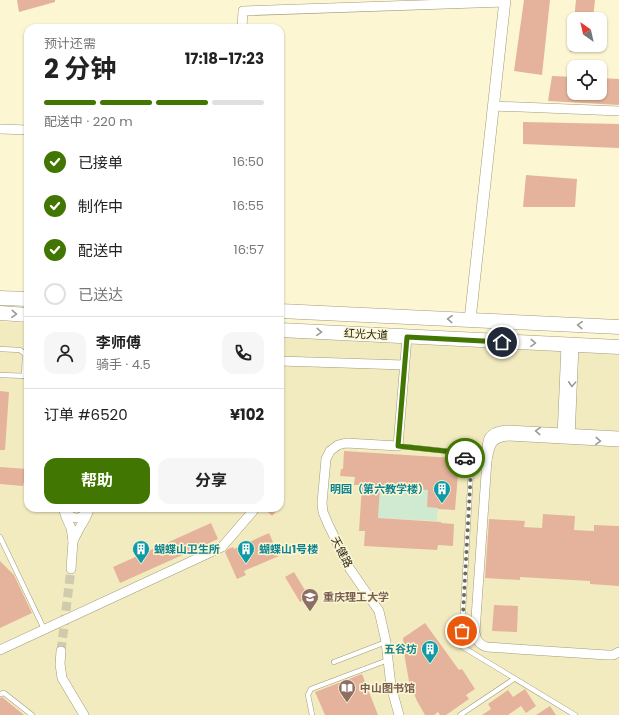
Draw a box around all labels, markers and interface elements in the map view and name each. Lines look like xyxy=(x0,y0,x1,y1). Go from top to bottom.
north arrow xyxy=(567,12,607,52)
map controls xyxy=(567,12,607,100)
text: 预计还需 xyxy=(44,34,96,53)
text: 17:18–17:23 xyxy=(185,48,264,69)
text: 2 分钟 xyxy=(44,51,116,87)
button: locate xyxy=(567,60,607,100)
text: 配送中 · 220 m xyxy=(44,112,133,131)
icon: check xyxy=(44,151,66,173)
text: 已接单 xyxy=(78,152,123,173)
text: 16:50 xyxy=(232,152,264,171)
icon: check xyxy=(44,195,66,217)
text: 制作中 xyxy=(78,196,123,217)
text: 16:55 xyxy=(232,196,264,215)
icon: check xyxy=(44,239,66,261)
text: 配送中 xyxy=(78,240,123,261)
text: 16:57 xyxy=(234,240,264,259)
text: 已送达 xyxy=(78,284,123,305)
one-way arrow xyxy=(11,310,17,319)
one-way arrow xyxy=(447,314,453,323)
one-way arrow xyxy=(577,321,583,330)
street label: 红光大道 xyxy=(344,325,388,343)
pin xyxy=(485,325,519,359)
one-way arrow xyxy=(316,327,322,336)
icon: home xyxy=(491,331,513,353)
button: person xyxy=(44,332,86,374)
text: 李师傅 xyxy=(96,332,141,353)
button: phone xyxy=(222,332,264,374)
one-way arrow xyxy=(530,339,536,347)
text: 骑手 · 4.5 xyxy=(96,355,151,374)
one-way arrow xyxy=(568,381,577,387)
text: 订单 #6520 xyxy=(44,404,128,425)
text: ¥102 xyxy=(230,404,264,425)
one-way arrow xyxy=(535,427,541,436)
one-way arrow xyxy=(595,437,601,446)
courier xyxy=(445,438,485,478)
icon: car xyxy=(454,447,476,469)
button: 帮助 xyxy=(44,458,150,504)
button: 分享 xyxy=(158,458,264,504)
building icon: 明园（第六教学楼） xyxy=(432,479,452,504)
place label: 明园（第六教学楼） xyxy=(330,481,429,497)
street label: 天健路 xyxy=(327,534,357,570)
building icon: 蝴蝶山卫生所 xyxy=(131,539,151,564)
building icon: 蝴蝶山1号楼 xyxy=(236,539,256,564)
place label: 蝴蝶山卫生所 xyxy=(154,541,220,557)
place label: 蝴蝶山1号楼 xyxy=(259,541,318,557)
school or university icon: 重庆理工大学 xyxy=(300,587,320,612)
place label: 重庆理工大学 xyxy=(323,589,389,605)
pin xyxy=(445,614,479,648)
icon: bag xyxy=(451,620,473,642)
building icon: 五谷坊 xyxy=(420,639,440,664)
place label: 五谷坊 xyxy=(384,641,417,657)
library icon: 中山图书馆 xyxy=(337,678,357,703)
place label: 中山图书馆 xyxy=(360,680,415,696)

